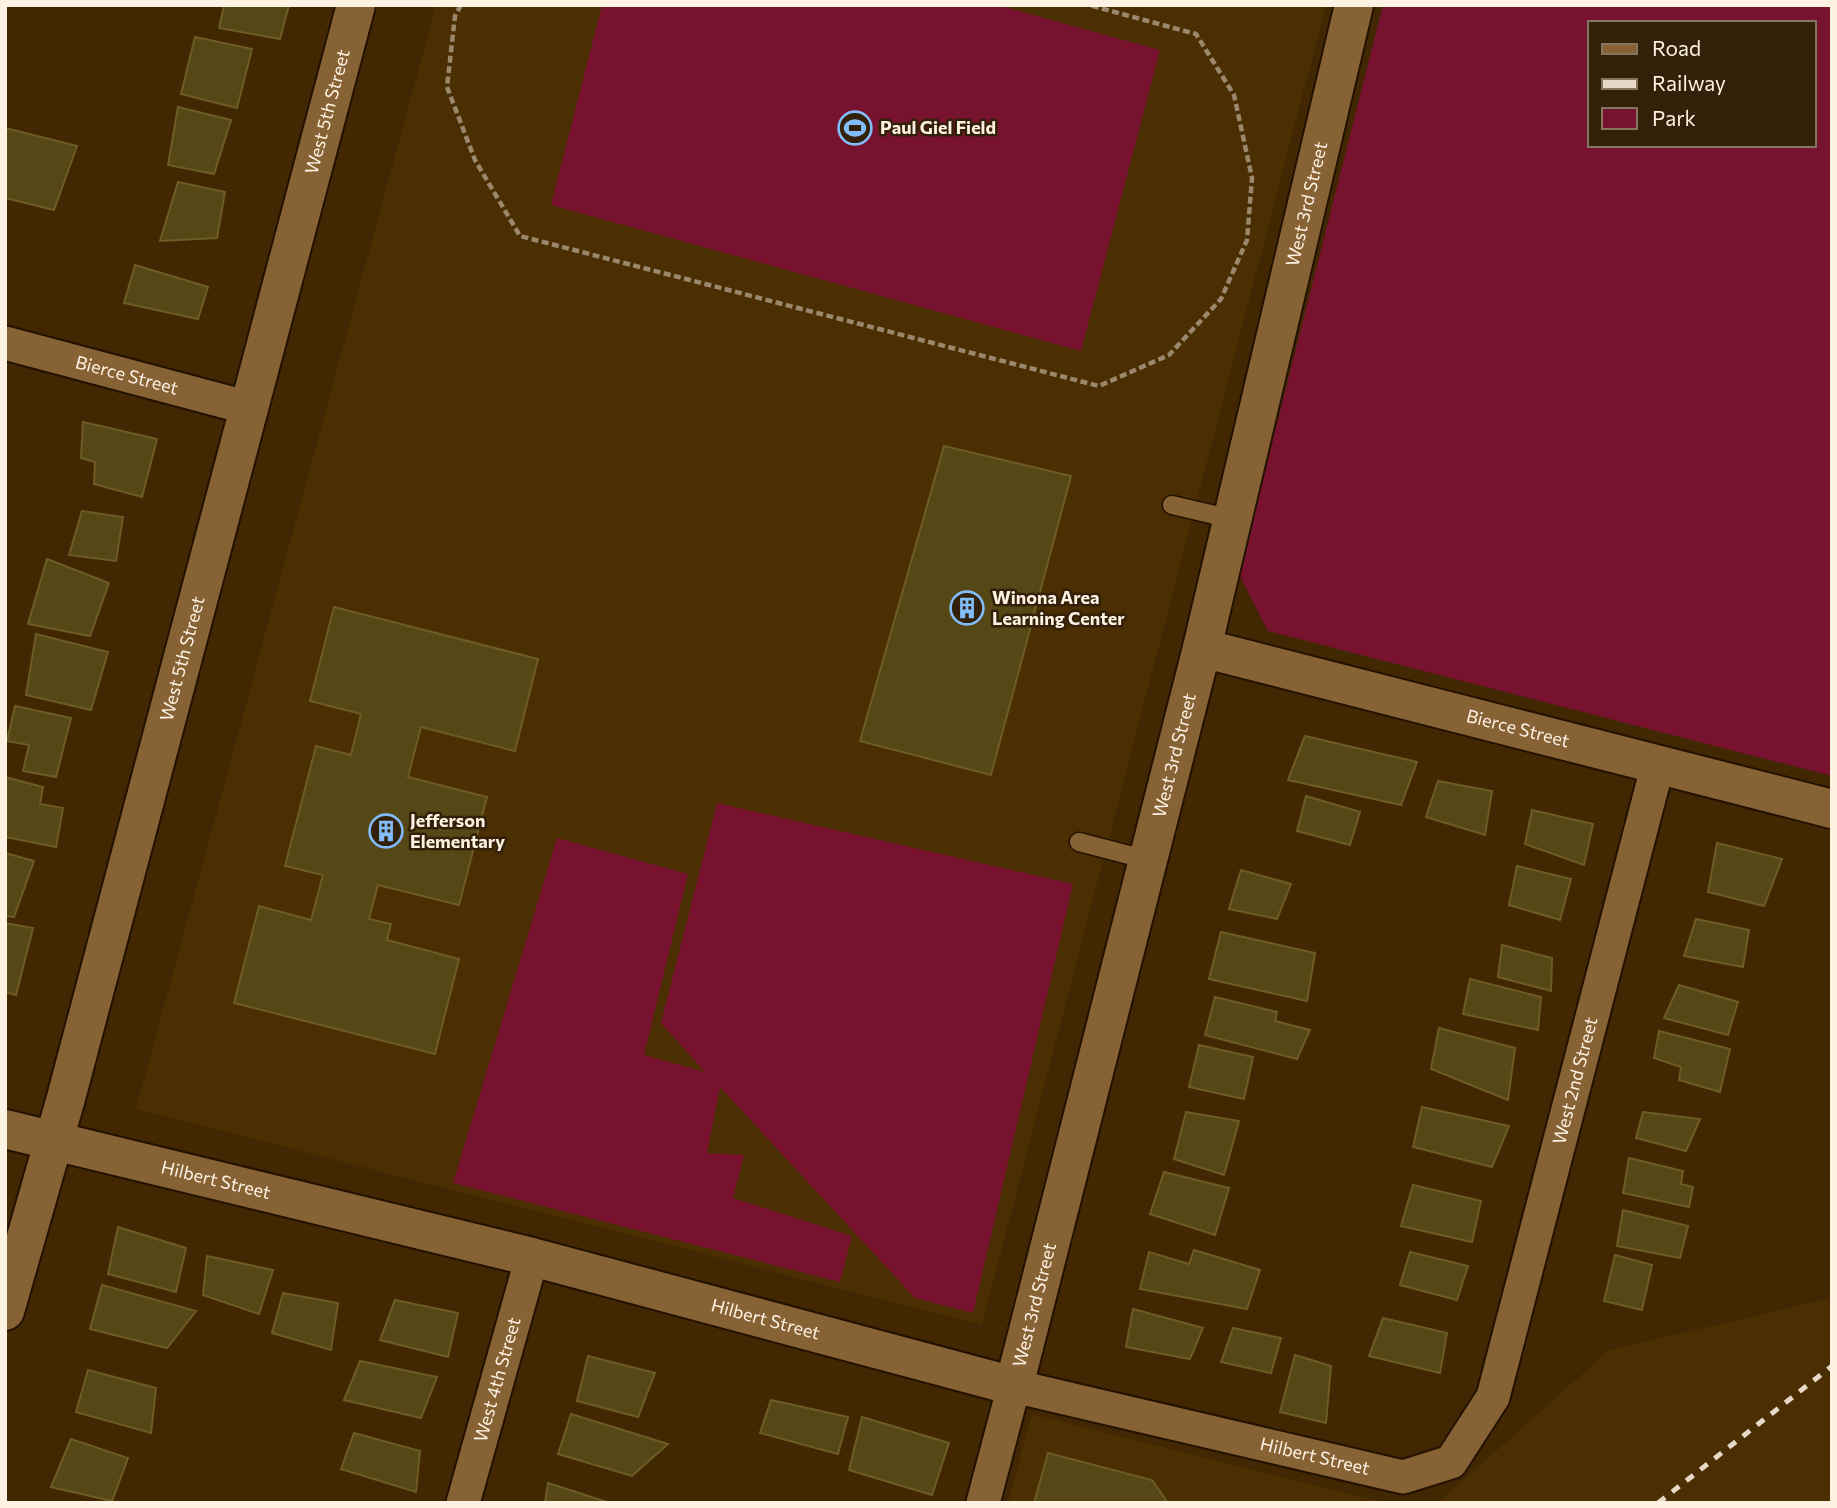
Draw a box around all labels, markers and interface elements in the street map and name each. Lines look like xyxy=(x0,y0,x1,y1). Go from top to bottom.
legend xyxy=(1588,21,1816,147)
text: Road xyxy=(1652,35,1701,60)
street label: West 5th Street xyxy=(300,47,354,176)
text: Railway xyxy=(1652,70,1726,95)
text: Park xyxy=(1652,105,1696,130)
sports icon: Paul Giel Field xyxy=(836,109,874,147)
place label: Paul Giel Field xyxy=(880,116,996,138)
street label: West 3rd Street xyxy=(1281,139,1331,268)
street label: Bierce Street xyxy=(73,350,181,399)
place label: Winona Area Learning Center xyxy=(992,586,1125,629)
building icon: Winona Area Learning Center xyxy=(948,589,986,627)
street label: West 5th Street xyxy=(155,594,209,723)
street label: West 3rd Street xyxy=(1147,691,1200,820)
street label: Bierce Street xyxy=(1464,704,1572,751)
place label: Jefferson Elementary xyxy=(410,809,505,852)
building icon: Jefferson Elementary xyxy=(367,812,405,850)
street label: West 2nd Street xyxy=(1547,1015,1602,1147)
street label: Hilbert Street xyxy=(159,1155,273,1203)
street label: West 3rd Street xyxy=(1007,1240,1060,1369)
street label: Hilbert Street xyxy=(709,1293,823,1344)
street label: West 4th Street xyxy=(469,1315,525,1444)
street label: Hilbert Street xyxy=(1258,1432,1372,1479)

